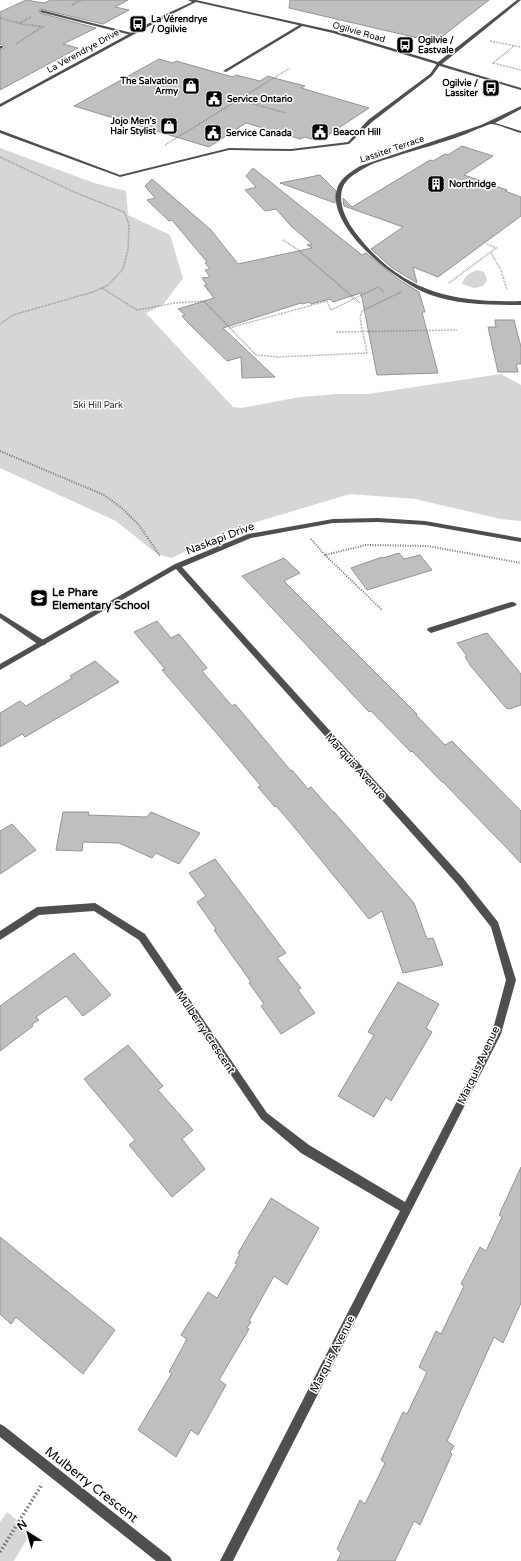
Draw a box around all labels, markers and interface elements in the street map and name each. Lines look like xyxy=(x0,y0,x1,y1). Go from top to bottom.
bus stop icon: La Vérendrye / Ogilvie xyxy=(128,14,148,34)
place label: La Vérendrye / Ogilvie xyxy=(151,14,207,35)
street label: Ogilvie Road xyxy=(331,20,387,45)
street label: La Vérendrye Drive xyxy=(45,27,121,76)
bus stop icon: Ogilvie / Eastvale xyxy=(395,35,415,55)
place label: Ogilvie / Eastvale xyxy=(418,35,454,56)
place label: The Salvation Army xyxy=(120,76,178,97)
shop icon: The Salvation Army xyxy=(181,76,201,96)
place label: Ogilvie / Lassiter xyxy=(442,78,479,99)
bus stop icon: Ogilvie / Lassiter xyxy=(481,78,501,98)
public building icon: Service Ontario xyxy=(204,89,224,109)
place label: Service Ontario xyxy=(227,94,293,105)
place label: Jojo Men's Hair Stylist xyxy=(110,116,157,137)
shop icon: Jojo Men's Hair Stylist xyxy=(159,116,179,136)
public building icon: Beacon Hill xyxy=(310,122,330,142)
public building icon: Service Canada xyxy=(203,123,223,143)
place label: Beacon Hill xyxy=(333,127,381,138)
place label: Service Canada xyxy=(226,128,292,139)
street label: Lassiter Terrace xyxy=(359,133,426,166)
building icon: Northridge xyxy=(426,174,446,194)
place label: Northridge xyxy=(449,179,496,190)
park label: Ski Hill Park xyxy=(73,400,123,411)
street label: Naskapi Drive xyxy=(184,519,256,557)
place label: Le Phare Elementary School xyxy=(52,586,150,613)
school or university icon: Le Phare Elementary School xyxy=(29,588,49,608)
street label: Marquis Avenue xyxy=(322,730,389,802)
street label: Mulberry Crescent xyxy=(173,989,238,1076)
street label: Marquis Avenue xyxy=(455,1024,502,1106)
street label: Marquis Avenue xyxy=(307,1314,357,1395)
street label: Mulberry Crescent xyxy=(42,1443,141,1526)
north arrow xyxy=(8,1513,48,1553)
text: N xyxy=(15,1518,30,1533)

